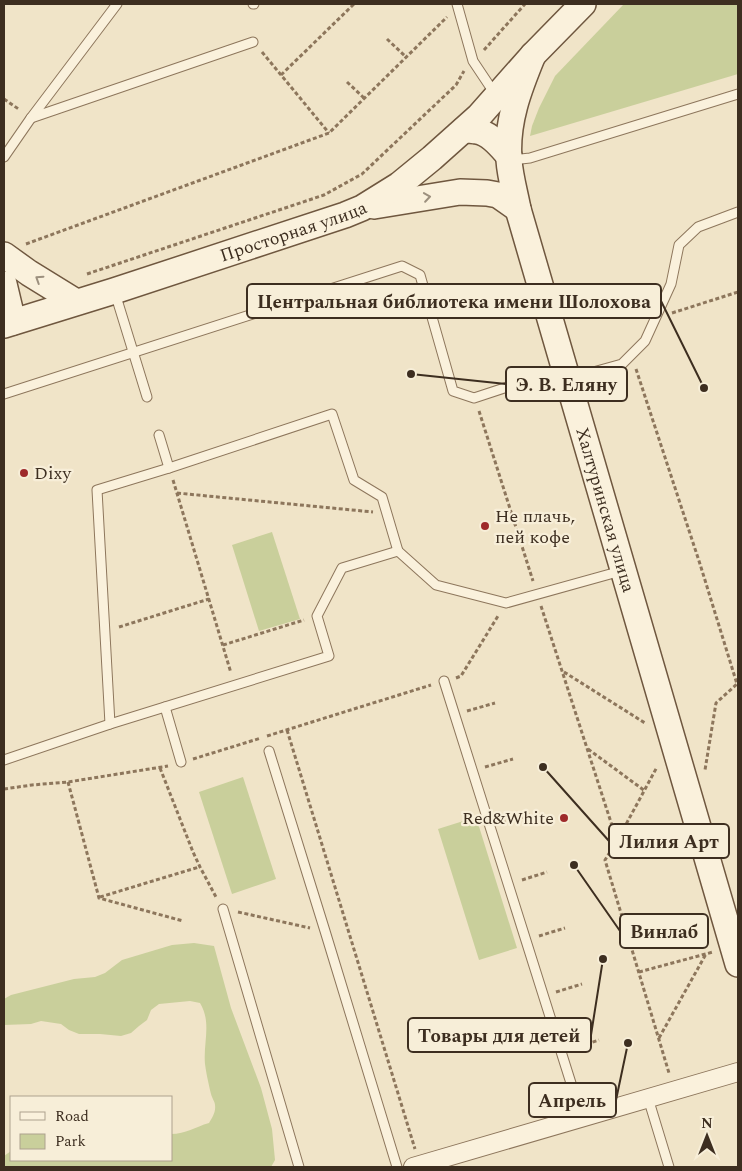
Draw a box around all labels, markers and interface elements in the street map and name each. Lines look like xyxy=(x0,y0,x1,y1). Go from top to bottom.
one-way arrow xyxy=(423,192,431,202)
street label: Просторная улица xyxy=(216,194,371,269)
one-way arrow xyxy=(36,276,45,286)
callout: Центральная библиотека имени Шолохова xyxy=(247,284,661,318)
text: Центральная библиотека имени Шолохова xyxy=(257,288,651,317)
callout: Э. В. Еляну xyxy=(506,367,627,401)
text: Э. В. Еляну xyxy=(515,371,618,400)
street label: Халтуринская улица xyxy=(569,424,643,596)
place label: Dixy xyxy=(34,460,73,487)
marker: Dixy xyxy=(18,467,30,479)
place label: Не плачь, пей кофе xyxy=(495,503,575,551)
marker: Не плачь, пей кофе xyxy=(479,520,491,532)
place label: Red&White xyxy=(462,805,554,832)
marker: Red&White xyxy=(558,812,570,824)
callout: Лилия Арт xyxy=(609,824,729,858)
text: Лилия Арт xyxy=(619,828,719,857)
callout: Винлаб xyxy=(620,914,708,948)
text: Винлаб xyxy=(630,918,698,947)
callout: Товары для детей xyxy=(408,1018,591,1052)
text: Товары для детей xyxy=(418,1022,580,1051)
callout: Апрель xyxy=(529,1083,616,1117)
text: Апрель xyxy=(538,1087,606,1116)
legend xyxy=(10,1096,172,1161)
text: Road xyxy=(55,1105,89,1128)
north arrow xyxy=(682,1111,732,1161)
text: N xyxy=(701,1113,713,1134)
text: Park xyxy=(55,1130,86,1153)

